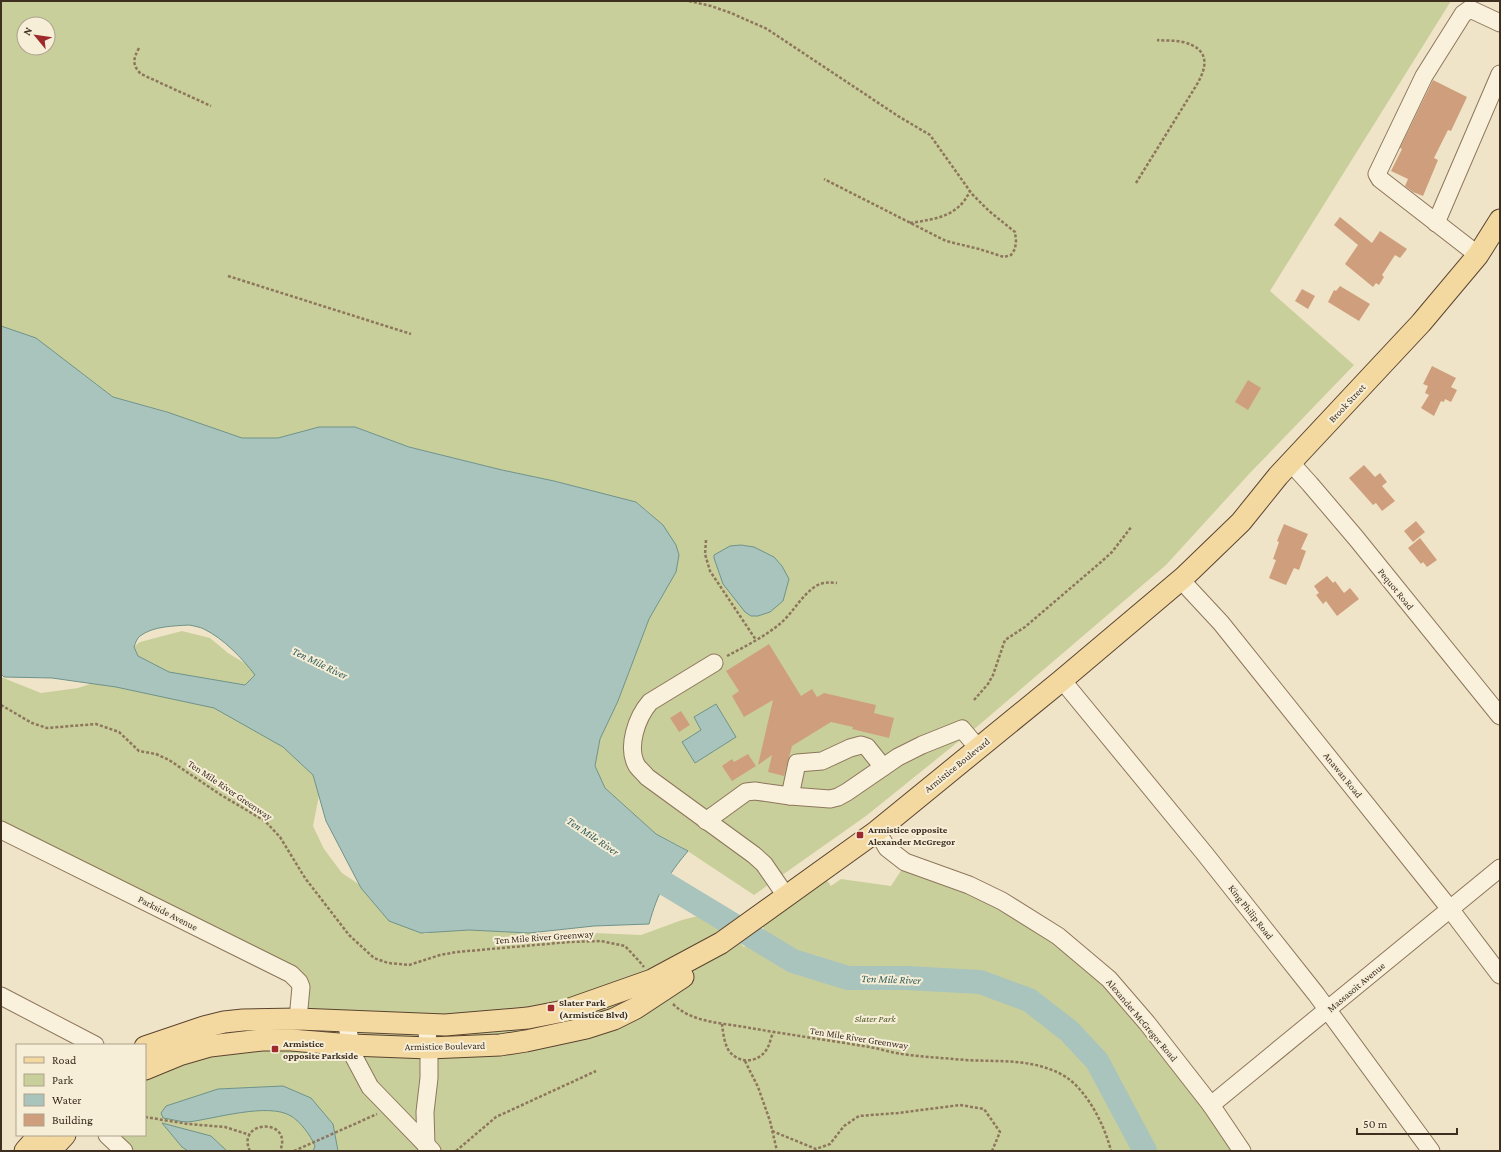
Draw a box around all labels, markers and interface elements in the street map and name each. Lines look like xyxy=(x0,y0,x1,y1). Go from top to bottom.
north arrow xyxy=(16,16,56,56)
text: N xyxy=(20,25,35,37)
street label: Brook Street xyxy=(1326,381,1368,425)
street label: Pequot Road xyxy=(1376,566,1416,612)
water label: Ten Mile River xyxy=(290,644,351,682)
street label: Armistice Boulevard xyxy=(922,735,992,795)
street label: Anawan Road xyxy=(1321,750,1365,800)
street label: Ten Mile River Greenway xyxy=(186,758,275,823)
water label: Ten Mile River xyxy=(565,814,622,858)
place label: Armistice opposite Alexander McGregor xyxy=(867,824,955,847)
marker: Armistice opposite Alexander McGregor xyxy=(855,830,865,840)
street label: King Philip Road xyxy=(1226,883,1276,942)
street label: Parkside Avenue xyxy=(136,893,200,933)
street label: Ten Mile River Greenway xyxy=(494,928,594,946)
street label: Massasoit Avenue xyxy=(1325,959,1387,1014)
water label: Ten Mile River xyxy=(861,972,922,986)
street label: Alexander McGregor Road xyxy=(1104,977,1180,1064)
place label: Slater Park (Armistice Blvd) xyxy=(559,997,628,1021)
marker: Slater Park (Armistice Blvd) xyxy=(546,1003,556,1013)
park label: Slater Park xyxy=(854,1013,896,1024)
street label: Ten Mile River Greenway xyxy=(809,1025,909,1051)
place label: Armistice opposite Parkside xyxy=(282,1038,358,1061)
street label: Armistice Boulevard xyxy=(405,1040,486,1052)
legend xyxy=(16,1044,146,1136)
marker: Armistice opposite Parkside xyxy=(270,1044,280,1054)
text: Road xyxy=(52,1053,77,1067)
text: Park xyxy=(52,1073,74,1087)
text: Water xyxy=(52,1093,82,1107)
scale bar xyxy=(1357,1110,1457,1136)
text: Building xyxy=(52,1113,93,1127)
text: 50 m xyxy=(1363,1117,1388,1131)

